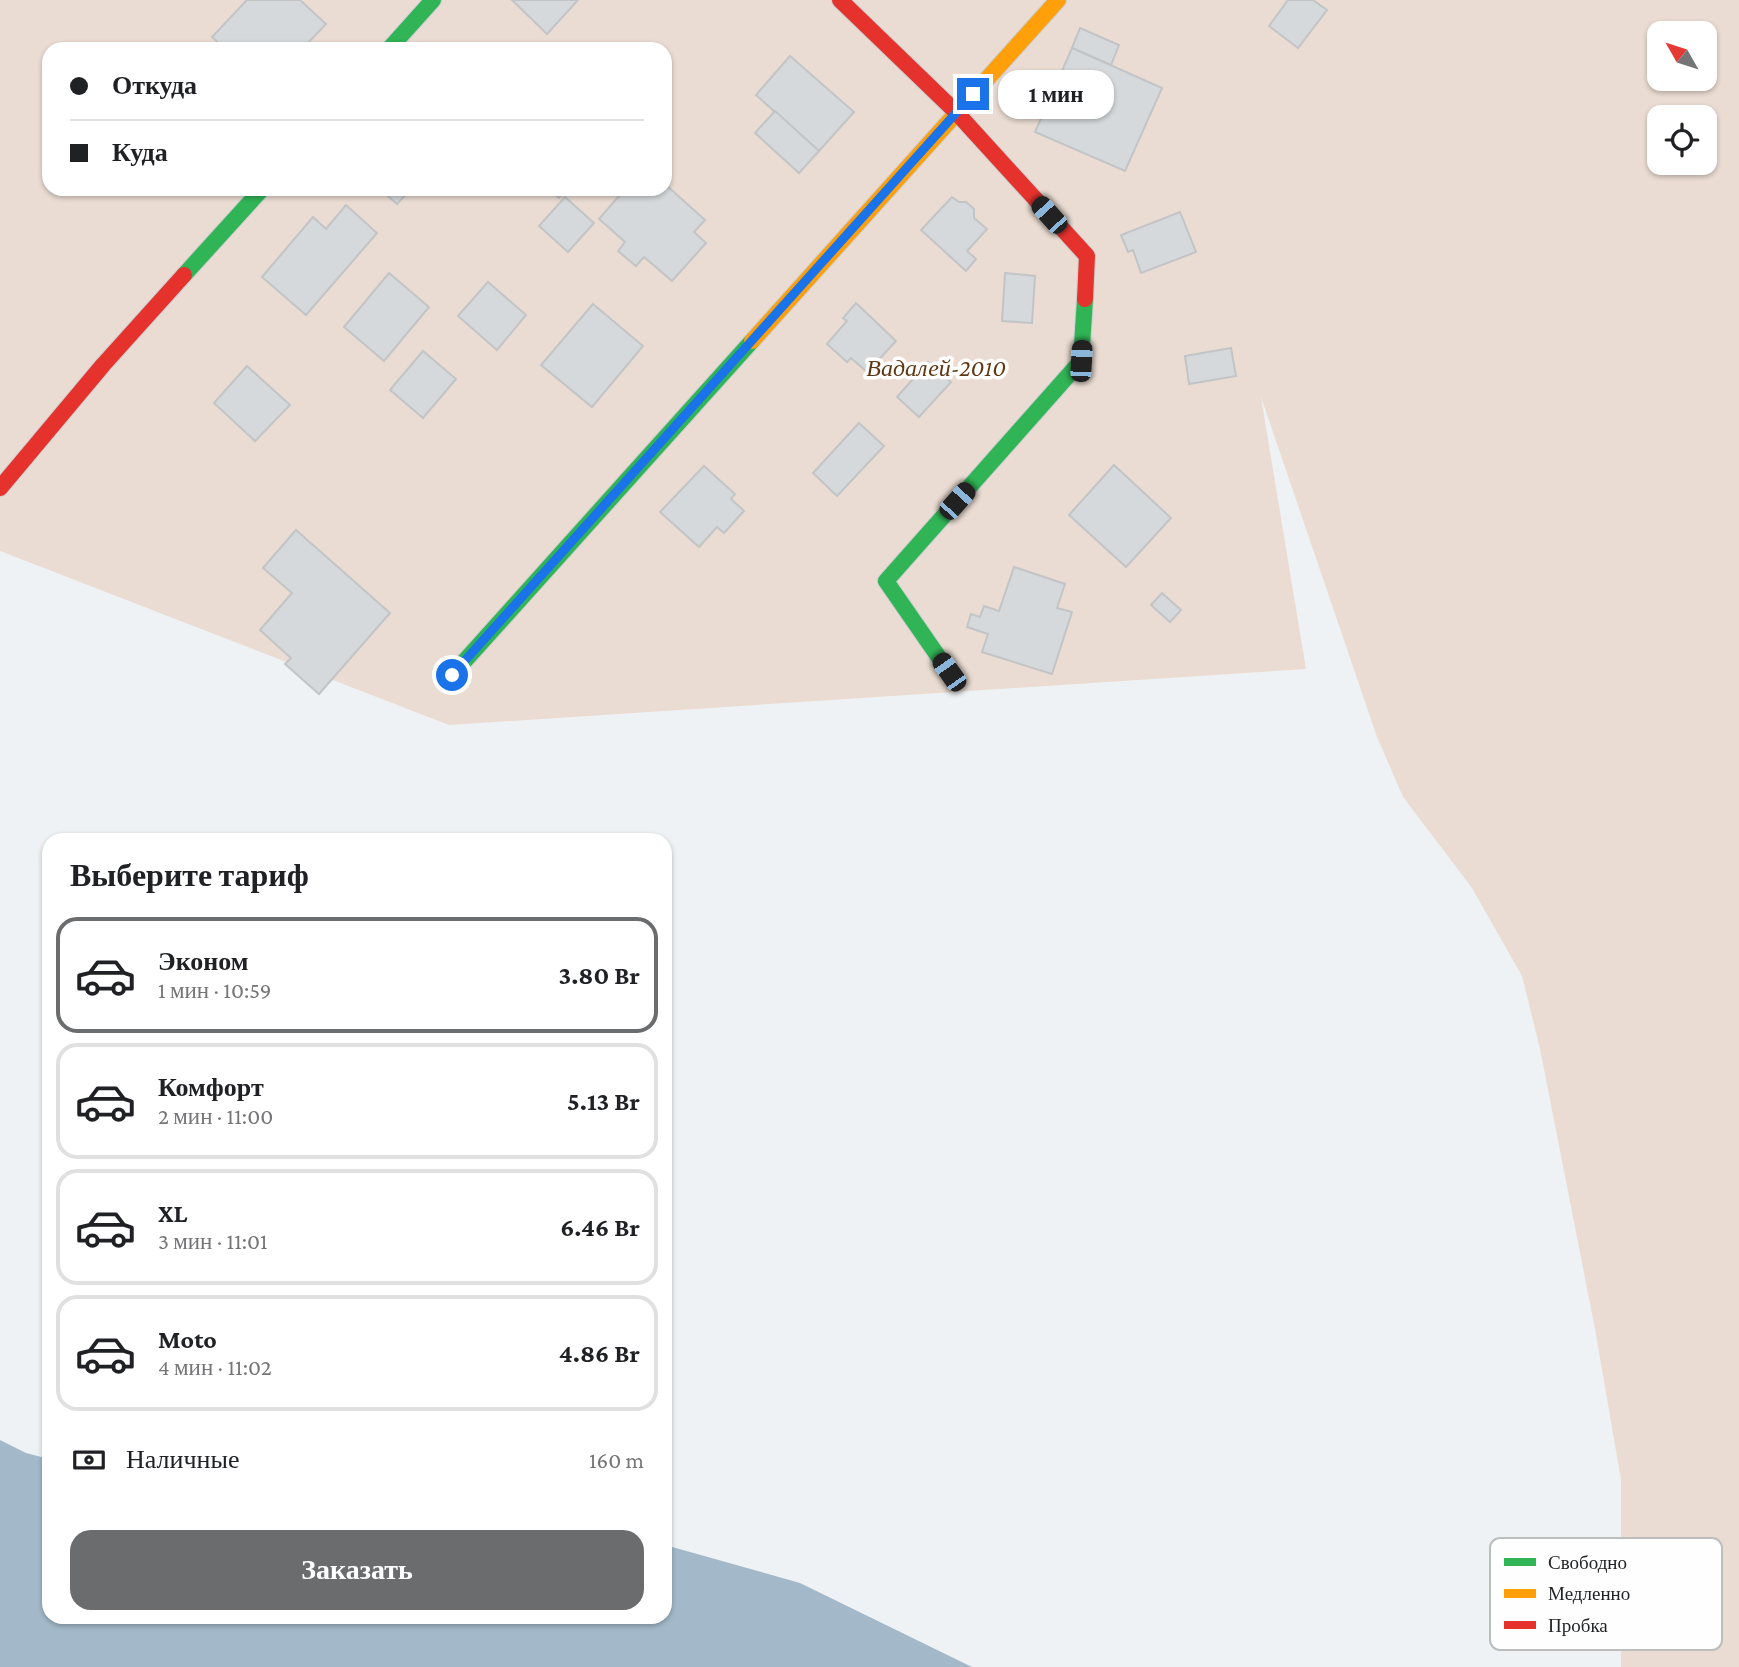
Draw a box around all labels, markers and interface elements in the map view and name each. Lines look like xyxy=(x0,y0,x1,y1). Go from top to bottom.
north arrow xyxy=(1647,21,1717,91)
map controls xyxy=(1647,21,1717,175)
callout: 1 мин xyxy=(998,70,1113,119)
text: Откуда xyxy=(112,71,197,100)
route end xyxy=(957,78,989,110)
text: 1 мин xyxy=(1028,81,1084,107)
button: locate xyxy=(1647,105,1717,175)
text: Куда xyxy=(112,138,168,167)
car xyxy=(1028,192,1071,238)
car xyxy=(1070,339,1093,383)
park label: Вадалей-2010 xyxy=(866,354,1006,381)
car xyxy=(936,478,979,524)
car xyxy=(929,649,970,695)
route start xyxy=(436,659,468,691)
text: Выберите тариф xyxy=(70,857,309,893)
icon: car xyxy=(74,944,137,1007)
text: Эконом xyxy=(158,947,248,976)
text: 3.80 Br xyxy=(559,961,640,990)
text: 1 мин · 10:59 xyxy=(158,977,271,1003)
icon: car xyxy=(74,1070,137,1133)
text: Комфорт xyxy=(158,1073,264,1102)
text: 5.13 Br xyxy=(567,1087,640,1116)
text: 2 мин · 11:00 xyxy=(158,1103,273,1129)
icon: car xyxy=(74,1196,137,1259)
text: XL xyxy=(158,1199,187,1228)
text: 6.46 Br xyxy=(560,1213,640,1242)
text: 3 мин · 11:01 xyxy=(158,1228,268,1254)
icon: car xyxy=(74,1322,137,1385)
text: Moto xyxy=(158,1325,217,1354)
text: 4.86 Br xyxy=(559,1339,640,1368)
text: 4 мин · 11:02 xyxy=(158,1354,272,1380)
icon: cash xyxy=(70,1441,108,1479)
text: Наличные xyxy=(126,1445,239,1474)
text: 160 m xyxy=(589,1447,644,1473)
button: Заказать xyxy=(70,1530,644,1610)
legend xyxy=(1490,1538,1722,1650)
text: Свободно xyxy=(1548,1552,1627,1573)
text: Медленно xyxy=(1548,1583,1630,1604)
text: Пробка xyxy=(1548,1615,1608,1636)

